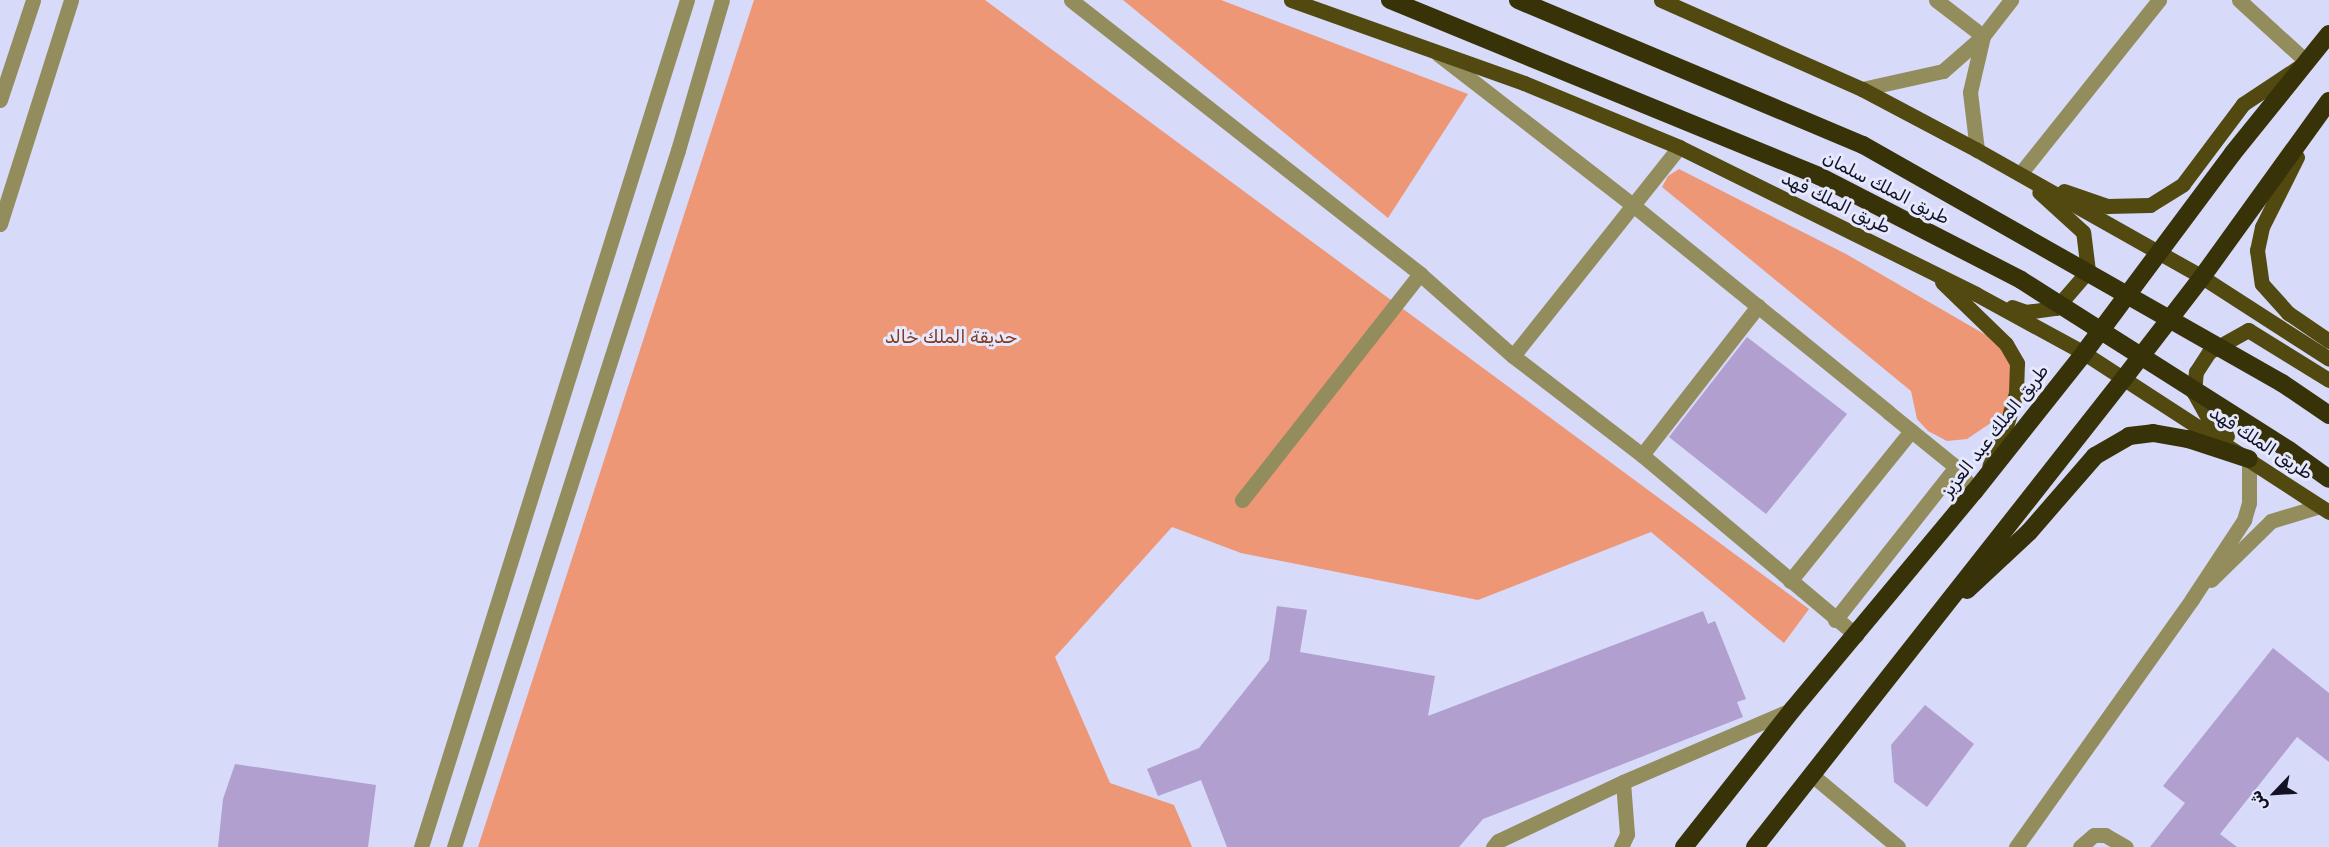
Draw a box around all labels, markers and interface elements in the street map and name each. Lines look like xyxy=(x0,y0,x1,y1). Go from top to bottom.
street label: طريق الملك سلمان xyxy=(1819,147,1953,229)
street label: طريق الملك فهد xyxy=(1778,167,1894,239)
park label: حديقة الملك خالد xyxy=(885,326,1017,348)
street label: طريق الملك عبد العزيز xyxy=(1937,360,2053,502)
street label: طريق الملك فهد xyxy=(2205,402,2317,484)
north arrow xyxy=(2245,763,2305,823)
text: ش xyxy=(2245,788,2271,814)

